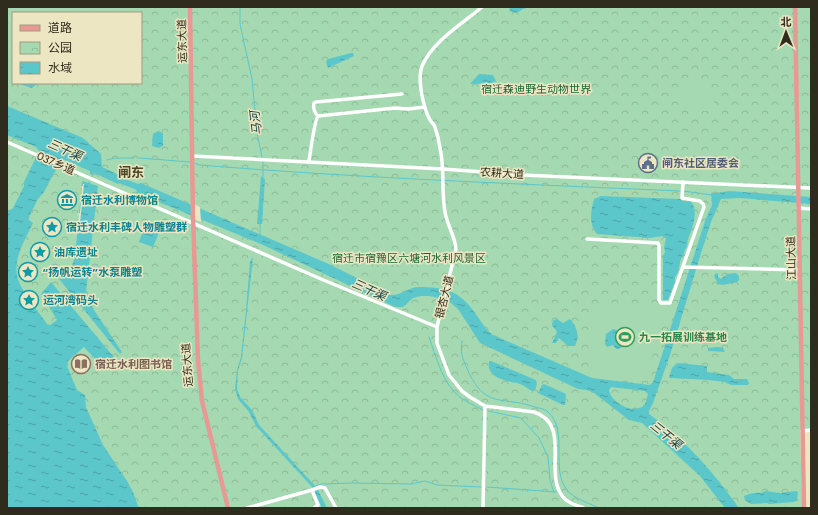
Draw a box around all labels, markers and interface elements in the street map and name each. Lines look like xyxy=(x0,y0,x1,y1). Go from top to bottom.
legend xyxy=(12,12,142,84)
north arrow xyxy=(766,12,806,52)
text: 北 xyxy=(780,14,791,30)
text: 道路 xyxy=(48,19,72,37)
street label: 运东大道 xyxy=(174,19,190,63)
text: 公园 xyxy=(48,39,72,57)
text: 水域 xyxy=(48,59,72,77)
park label: 宿迁森迪野生动物世界 xyxy=(481,81,592,97)
water label: 马河 xyxy=(245,108,266,136)
water label: 三干渠 xyxy=(45,134,87,166)
street label: 037乡道 xyxy=(34,148,78,178)
public building icon: 闸东社区居委会 xyxy=(637,152,659,174)
place label: 闸东社区居委会 xyxy=(662,155,739,171)
district label: 闸东 xyxy=(118,163,144,182)
street label: 农耕大道 xyxy=(479,163,525,183)
museum icon: 宿迁水利博物馆 xyxy=(56,189,78,211)
place label: 宿迁水利博物馆 xyxy=(81,192,158,208)
place icon: 宿迁水利丰碑人物雕塑群 xyxy=(41,216,63,238)
place label: 宿迁水利丰碑人物雕塑群 xyxy=(66,219,187,235)
street label: 江山大道 xyxy=(783,236,799,280)
place icon: 油库遗址 xyxy=(29,241,51,263)
place label: 油库遗址 xyxy=(54,244,98,260)
park label: 宿迁市宿豫区六塘河水利风景区 xyxy=(332,250,486,266)
place icon: “扬帆运转”水泵雕塑 xyxy=(17,261,39,283)
place label: “扬帆运转”水泵雕塑 xyxy=(42,264,142,280)
water label: 三干渠 xyxy=(349,274,391,306)
street label: 银杏大道 xyxy=(431,274,457,320)
place icon: 运河湾码头 xyxy=(18,289,40,311)
place label: 运河湾码头 xyxy=(43,292,98,308)
sports icon: 九一拓展训练基地 xyxy=(614,326,636,348)
place label: 九一拓展训练基地 xyxy=(639,329,727,345)
street label: 运东大道 xyxy=(177,342,197,388)
library icon: 宿迁水利图书馆 xyxy=(70,353,92,375)
place label: 宿迁水利图书馆 xyxy=(95,356,172,372)
water label: 三干渠 xyxy=(646,417,687,455)

